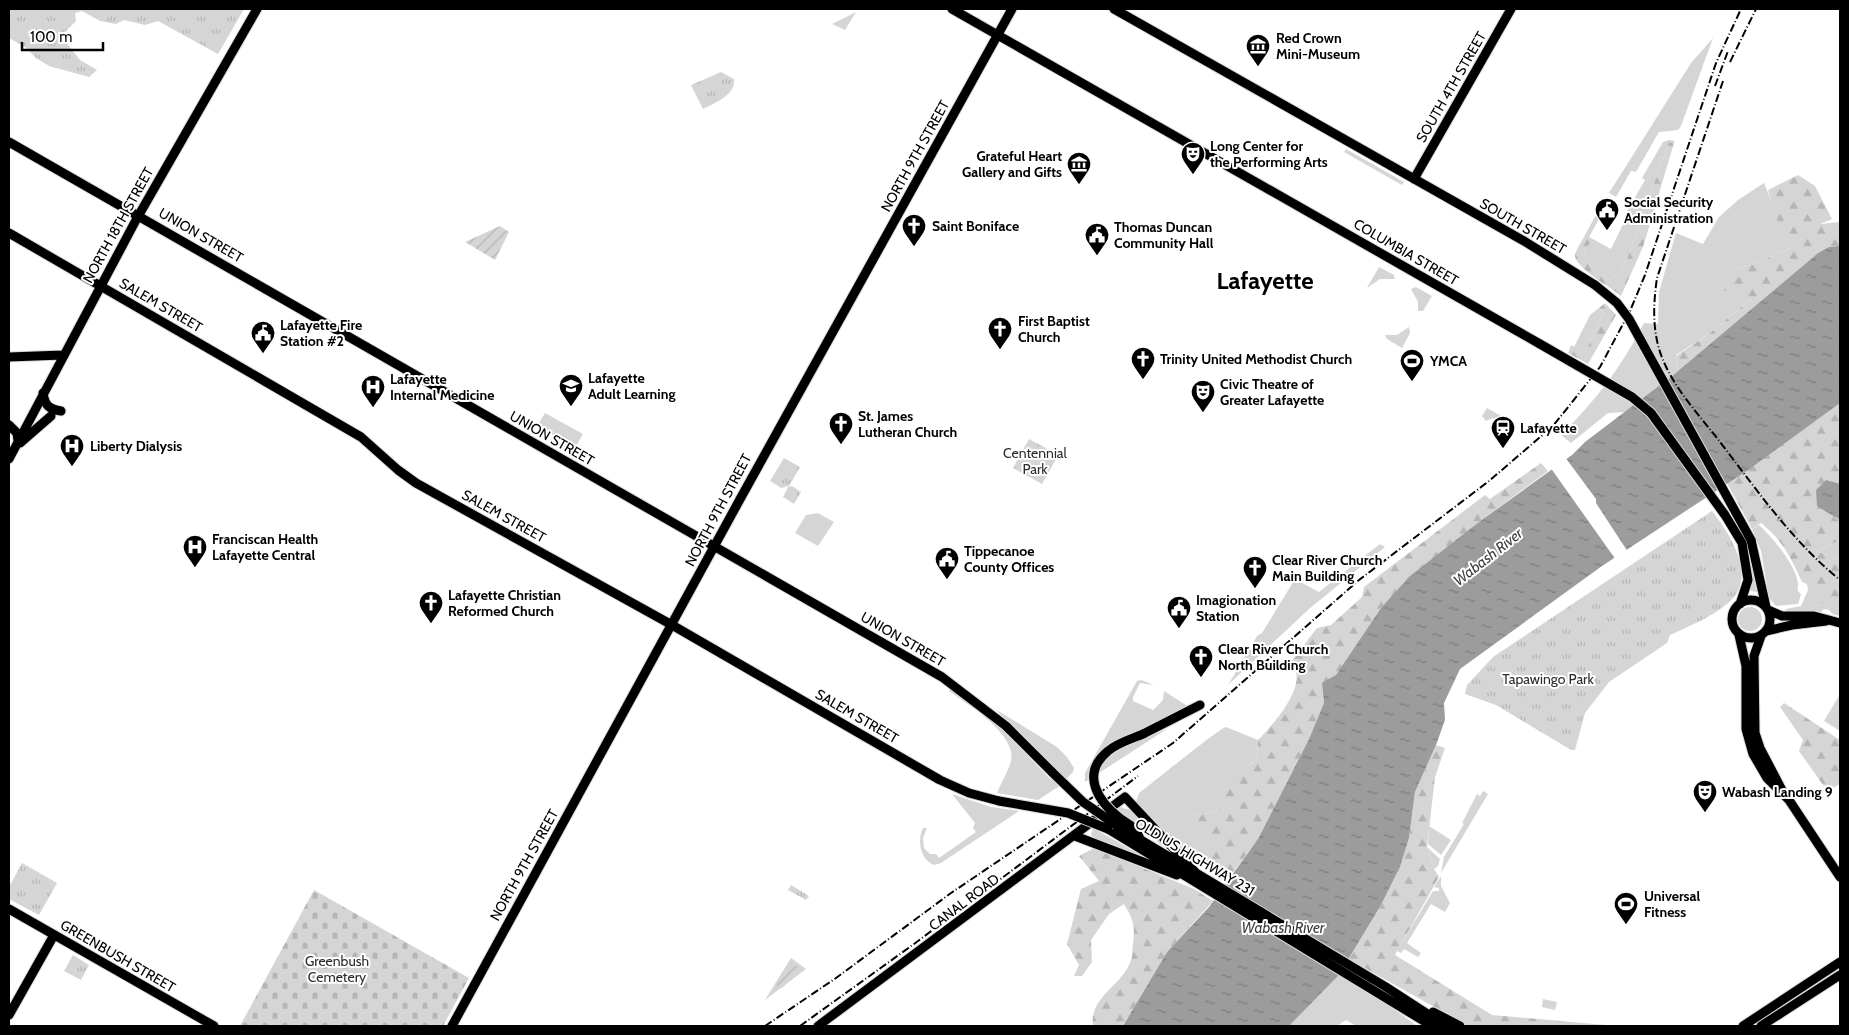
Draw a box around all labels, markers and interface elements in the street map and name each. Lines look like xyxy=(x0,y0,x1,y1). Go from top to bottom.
scale bar xyxy=(22,20,104,52)
text: 100 m xyxy=(30,28,72,46)
street label: SOUTH 4TH STREET xyxy=(1412,28,1490,146)
place label: Red Crown Mini-Museum xyxy=(1276,29,1360,63)
museum icon: Red Crown Mini-Museum xyxy=(1245,33,1271,67)
street label: NORTH 9TH STREET xyxy=(877,97,953,215)
place label: Long Center for the Performing Arts xyxy=(1210,137,1328,171)
theatre icon: Long Center for the Performing Arts xyxy=(1180,141,1206,175)
place label: Grateful Heart Gallery and Gifts xyxy=(962,147,1062,181)
museum icon: Grateful Heart Gallery and Gifts xyxy=(1066,151,1092,185)
street label: NORTH 18TH STREET xyxy=(79,163,158,286)
place label: Social Security Administration xyxy=(1624,193,1714,227)
street label: SOUTH STREET xyxy=(1477,194,1570,258)
public building icon: Social Security Administration xyxy=(1594,197,1620,231)
street label: UNION STREET xyxy=(156,204,247,267)
church icon: Saint Boniface xyxy=(901,213,927,247)
street label: COLUMBIA STREET xyxy=(1350,215,1462,290)
place label: Saint Boniface xyxy=(932,217,1019,235)
place label: Thomas Duncan Community Hall xyxy=(1114,218,1214,252)
public building icon: Thomas Duncan Community Hall xyxy=(1084,222,1110,256)
district label: Lafayette xyxy=(1216,266,1314,295)
street label: SALEM STREET xyxy=(116,274,206,336)
place label: First Baptist Church xyxy=(1018,312,1090,346)
place label: Lafayette Fire Station #2 xyxy=(280,316,362,350)
church icon: First Baptist Church xyxy=(987,316,1013,350)
public building icon: Lafayette Fire Station #2 xyxy=(250,320,276,354)
church icon: Trinity United Methodist Church xyxy=(1130,346,1156,380)
sports icon: YMCA xyxy=(1399,348,1425,382)
place label: Trinity United Methodist Church xyxy=(1160,350,1352,368)
place label: YMCA xyxy=(1429,352,1467,370)
place label: Lafayette Adult Learning xyxy=(588,369,675,403)
place label: Lafayette Internal Medicine xyxy=(390,370,494,404)
school or university icon: Lafayette Adult Learning xyxy=(558,373,584,407)
hospital icon: Lafayette Internal Medicine xyxy=(360,374,386,408)
place label: Civic Theatre of Greater Lafayette xyxy=(1220,375,1324,409)
theatre icon: Civic Theatre of Greater Lafayette xyxy=(1190,379,1216,413)
street label: UNION STREET xyxy=(507,407,598,470)
place label: St. James Lutheran Church xyxy=(858,407,957,441)
church icon: St. James Lutheran Church xyxy=(828,411,854,445)
station icon: Lafayette xyxy=(1490,415,1516,449)
place label: Lafayette xyxy=(1520,419,1577,437)
hospital icon: Liberty Dialysis xyxy=(59,433,85,467)
place label: Liberty Dialysis xyxy=(90,437,182,455)
park label: Centennial Park xyxy=(1003,444,1068,478)
street label: NORTH 9TH STREET xyxy=(681,450,756,569)
street label: SALEM STREET xyxy=(459,486,550,547)
water label: Wabash River xyxy=(1450,524,1527,590)
place label: Franciscan Health Lafayette Central xyxy=(212,530,318,564)
hospital icon: Franciscan Health Lafayette Central xyxy=(182,534,208,568)
place label: Tippecanoe County Offices xyxy=(964,542,1054,576)
public building icon: Tippecanoe County Offices xyxy=(934,546,960,580)
place label: Clear River Church Main Building xyxy=(1272,551,1382,585)
church icon: Clear River Church Main Building xyxy=(1242,555,1268,589)
place label: Lafayette Christian Reformed Church xyxy=(448,586,561,620)
church icon: Lafayette Christian Reformed Church xyxy=(418,590,444,624)
place label: Imagionation Station xyxy=(1196,591,1276,625)
public building icon: Imagionation Station xyxy=(1166,595,1192,629)
street label: UNION STREET xyxy=(858,608,949,671)
place label: Clear River Church North Building xyxy=(1218,640,1328,674)
church icon: Clear River Church North Building xyxy=(1188,644,1214,678)
park label: Tapawingo Park xyxy=(1502,670,1595,688)
street label: SALEM STREET xyxy=(812,685,902,747)
theatre icon: Wabash Landing 9 xyxy=(1692,779,1718,813)
place label: Wabash Landing 9 xyxy=(1722,783,1833,801)
street label: NORTH 9TH STREET xyxy=(486,806,562,924)
street label: OLD US HIGHWAY 231 xyxy=(1132,814,1258,900)
street label: CANAL ROAD xyxy=(925,870,1003,934)
place label: Universal Fitness xyxy=(1644,887,1700,921)
sports icon: Universal Fitness xyxy=(1613,891,1639,925)
street label: GREENBUSH STREET xyxy=(57,916,179,997)
water label: Wabash River xyxy=(1242,919,1326,937)
park label: Greenbush Cemetery xyxy=(305,952,369,986)

